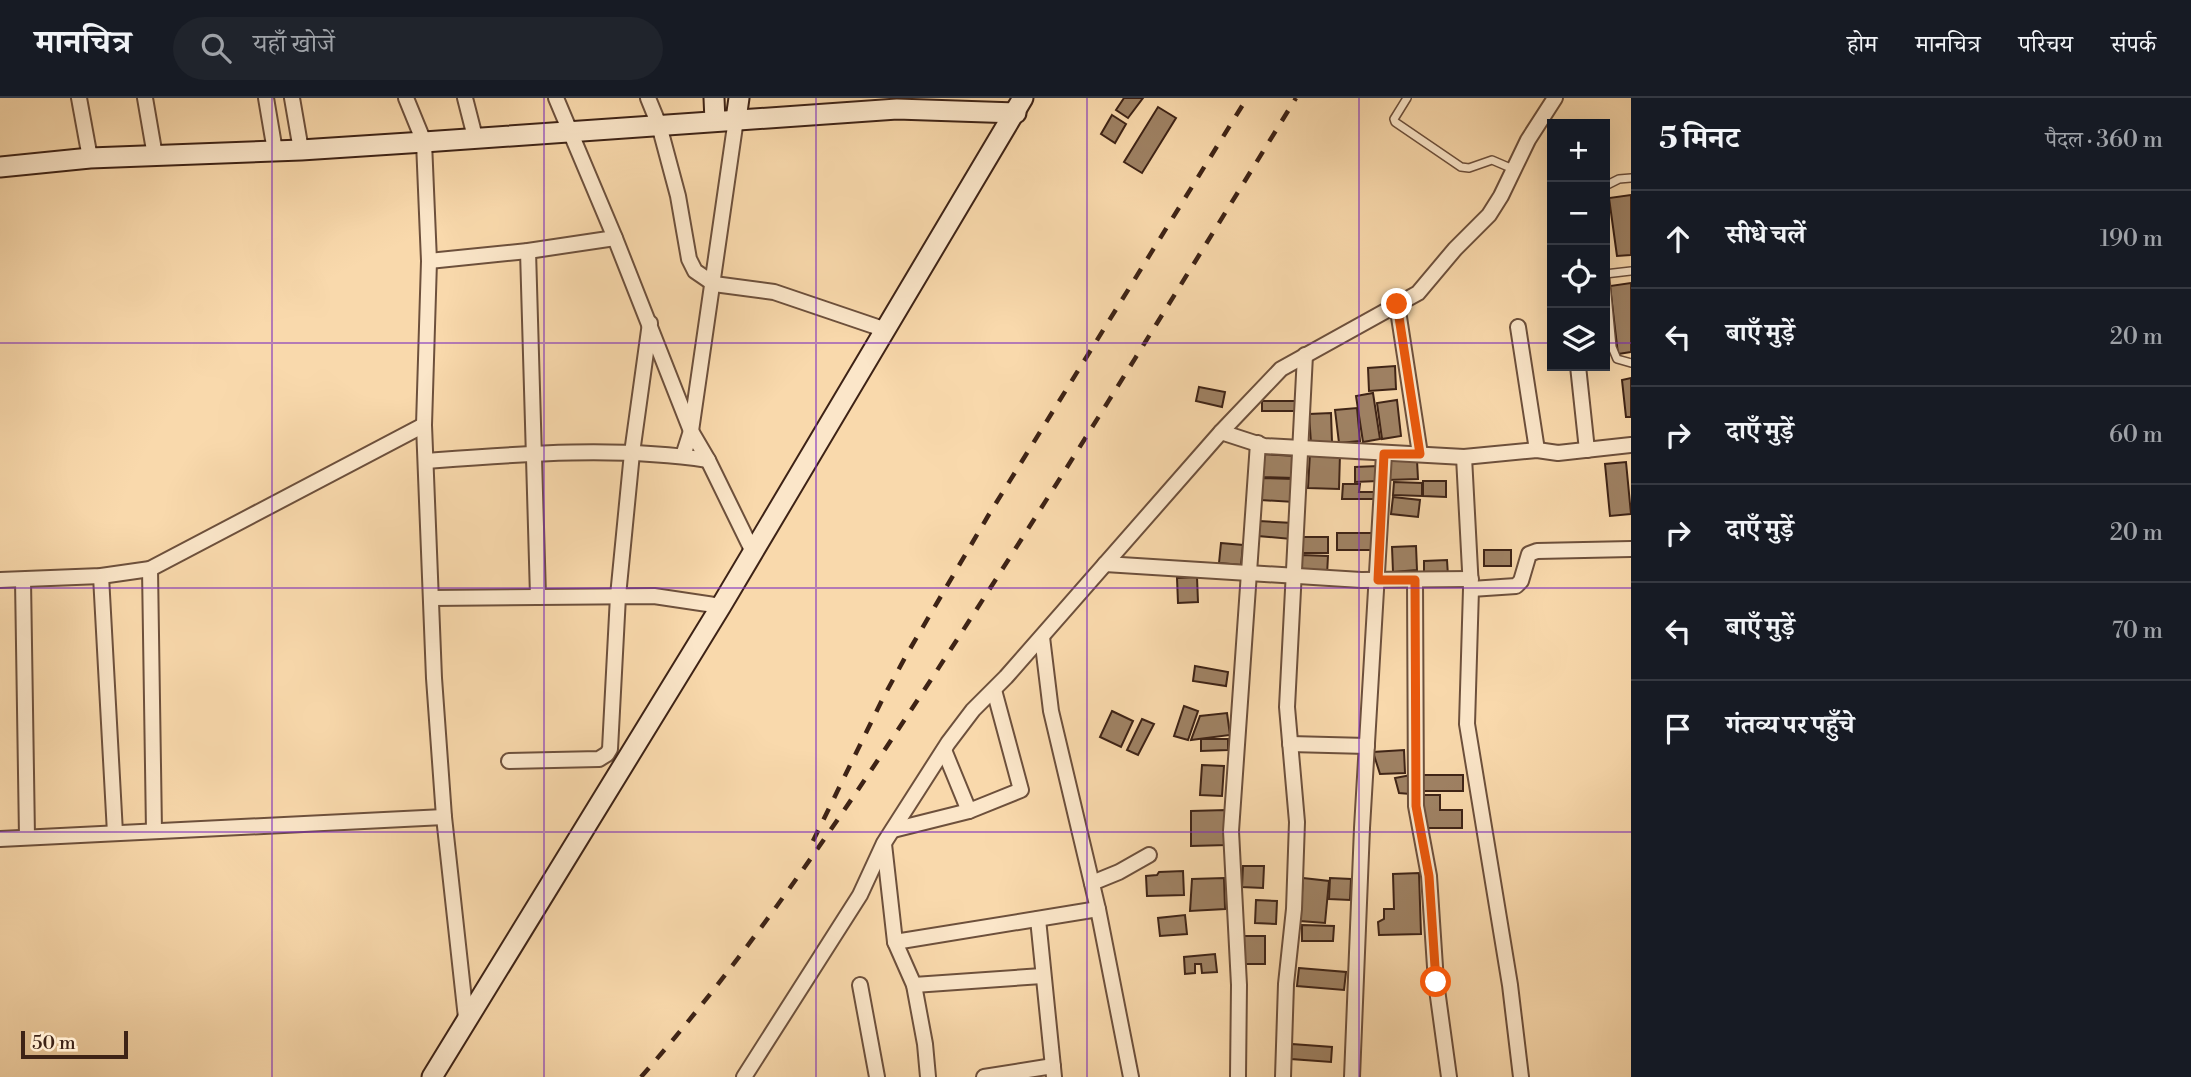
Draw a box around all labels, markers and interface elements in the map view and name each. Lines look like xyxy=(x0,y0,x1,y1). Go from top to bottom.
search box xyxy=(173,17,663,80)
text: मानचित्र xyxy=(35,23,131,64)
text: यहाँ खोजें xyxy=(253,28,335,60)
icon: search xyxy=(197,29,235,67)
text: होम xyxy=(1847,30,1877,60)
text: मानचित्र xyxy=(1915,30,1981,60)
text: परिचय xyxy=(2019,30,2073,60)
text: संपर्क xyxy=(2111,30,2156,60)
map controls xyxy=(1547,119,1610,371)
button: + xyxy=(1547,119,1610,182)
text: 5 मिनट xyxy=(1659,120,1739,158)
text: पैदल · 360 m xyxy=(2045,126,2163,154)
button: − xyxy=(1547,182,1610,245)
text: सीधे चलें xyxy=(1726,219,1806,251)
icon: ahead xyxy=(1659,220,1697,258)
text: 190 m xyxy=(2100,225,2163,253)
button: locate xyxy=(1547,245,1610,308)
route end xyxy=(1381,288,1412,319)
button: layers xyxy=(1547,308,1610,371)
text: बाएँ मुड़ें xyxy=(1726,317,1795,349)
icon: left xyxy=(1659,318,1697,356)
text: 20 m xyxy=(2110,323,2163,351)
text: दाएँ मुड़ें xyxy=(1726,415,1794,447)
icon: right xyxy=(1659,416,1697,454)
text: 60 m xyxy=(2109,421,2163,449)
text: दाएँ मुड़ें xyxy=(1726,513,1794,545)
icon: right xyxy=(1659,514,1697,552)
text: 20 m xyxy=(2110,519,2163,547)
text: बाएँ मुड़ें xyxy=(1726,611,1795,643)
icon: left xyxy=(1659,612,1697,650)
text: 70 m xyxy=(2112,617,2163,645)
text: गंतव्य पर पहुँचे xyxy=(1726,709,1855,741)
icon: arrive xyxy=(1659,710,1697,748)
route start xyxy=(1420,966,1451,997)
scale bar xyxy=(21,1028,128,1060)
text: 50 m xyxy=(32,1031,76,1055)

